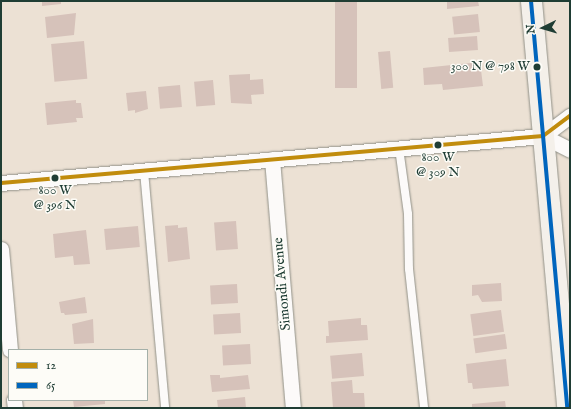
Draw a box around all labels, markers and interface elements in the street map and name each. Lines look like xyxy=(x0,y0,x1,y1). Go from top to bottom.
north arrow xyxy=(523,8,563,48)
text: N xyxy=(524,24,538,34)
place label: 300 N @ 798 W xyxy=(451,59,530,75)
marker: 300 N @ 798 W xyxy=(532,62,542,72)
marker: 800 W @ 309 N xyxy=(433,140,443,150)
place label: 800 W @ 309 N xyxy=(416,151,460,182)
marker: 800 W @ 396 N xyxy=(50,173,60,183)
place label: 800 W @ 396 N xyxy=(34,184,76,215)
street label: Simondi Avenue xyxy=(270,237,294,331)
legend xyxy=(8,349,148,401)
text: 12 xyxy=(46,358,56,373)
text: 65 xyxy=(46,378,55,393)

